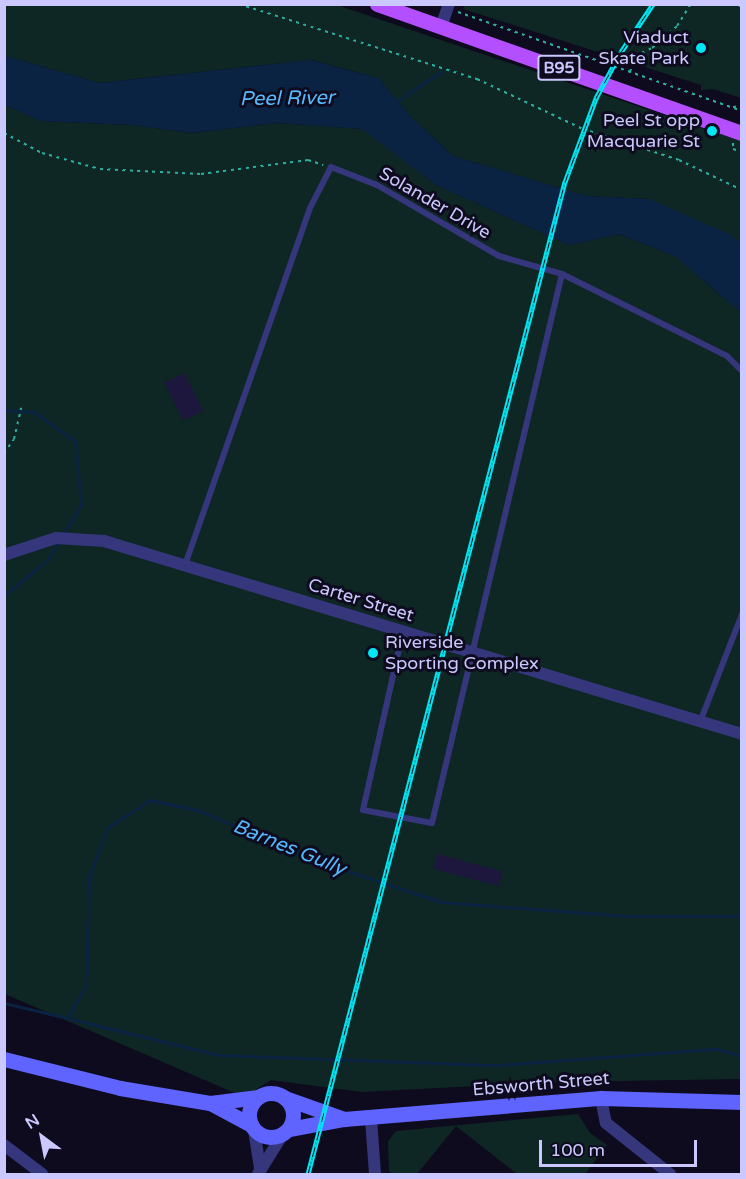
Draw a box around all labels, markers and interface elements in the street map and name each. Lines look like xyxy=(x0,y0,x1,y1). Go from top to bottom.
place label: Viaduct Skate Park xyxy=(598,27,689,70)
marker: Viaduct Skate Park xyxy=(694,41,708,55)
road number: B95 xyxy=(536,55,582,81)
water label: Peel River xyxy=(239,86,335,112)
place label: Peel St opp Macquarie St xyxy=(587,110,700,152)
marker: Peel St opp Macquarie St xyxy=(705,124,719,138)
street label: Solander Drive xyxy=(375,162,495,244)
street label: Carter Street xyxy=(305,574,417,626)
place label: Riverside Sporting Complex xyxy=(385,632,539,674)
marker: Riverside Sporting Complex xyxy=(366,646,380,660)
water label: Barnes Gully xyxy=(229,815,349,881)
street label: Ebsworth Street xyxy=(472,1067,610,1101)
north arrow xyxy=(12,1107,72,1167)
text: N xyxy=(22,1110,43,1134)
scale bar xyxy=(542,1128,700,1166)
text: 100 m xyxy=(550,1139,605,1161)

